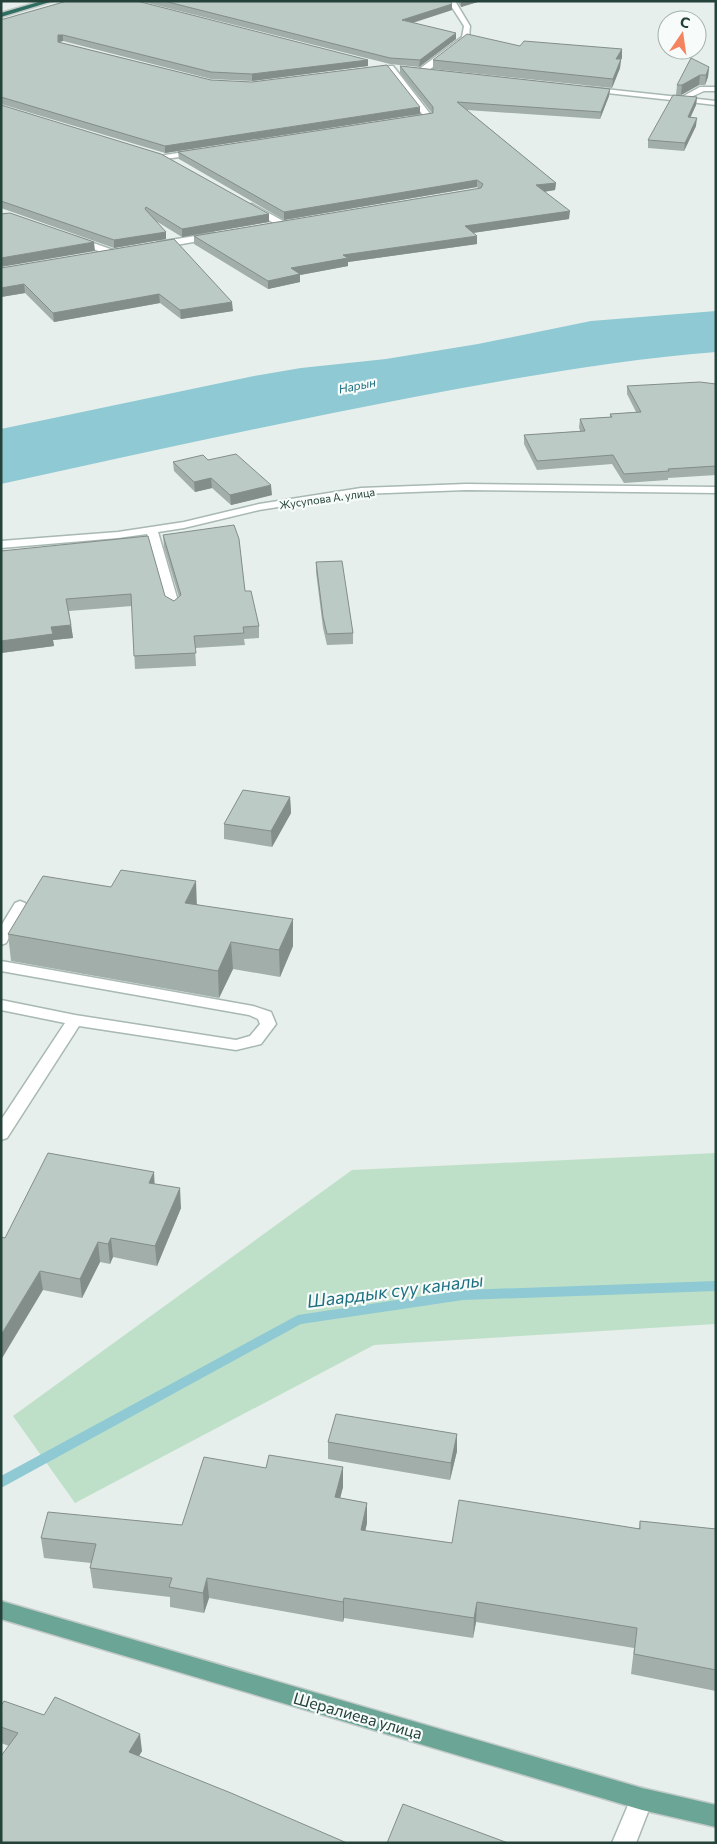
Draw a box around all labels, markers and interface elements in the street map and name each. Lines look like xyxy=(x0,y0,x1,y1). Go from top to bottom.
north arrow xyxy=(657,10,707,60)
text: С xyxy=(678,12,692,31)
water label: Нарын xyxy=(337,374,377,395)
street label: Жусупова А. улица xyxy=(278,485,376,511)
water label: Шаардык суу каналы xyxy=(306,1268,484,1312)
street label: Шералиева улица xyxy=(291,1687,425,1743)

